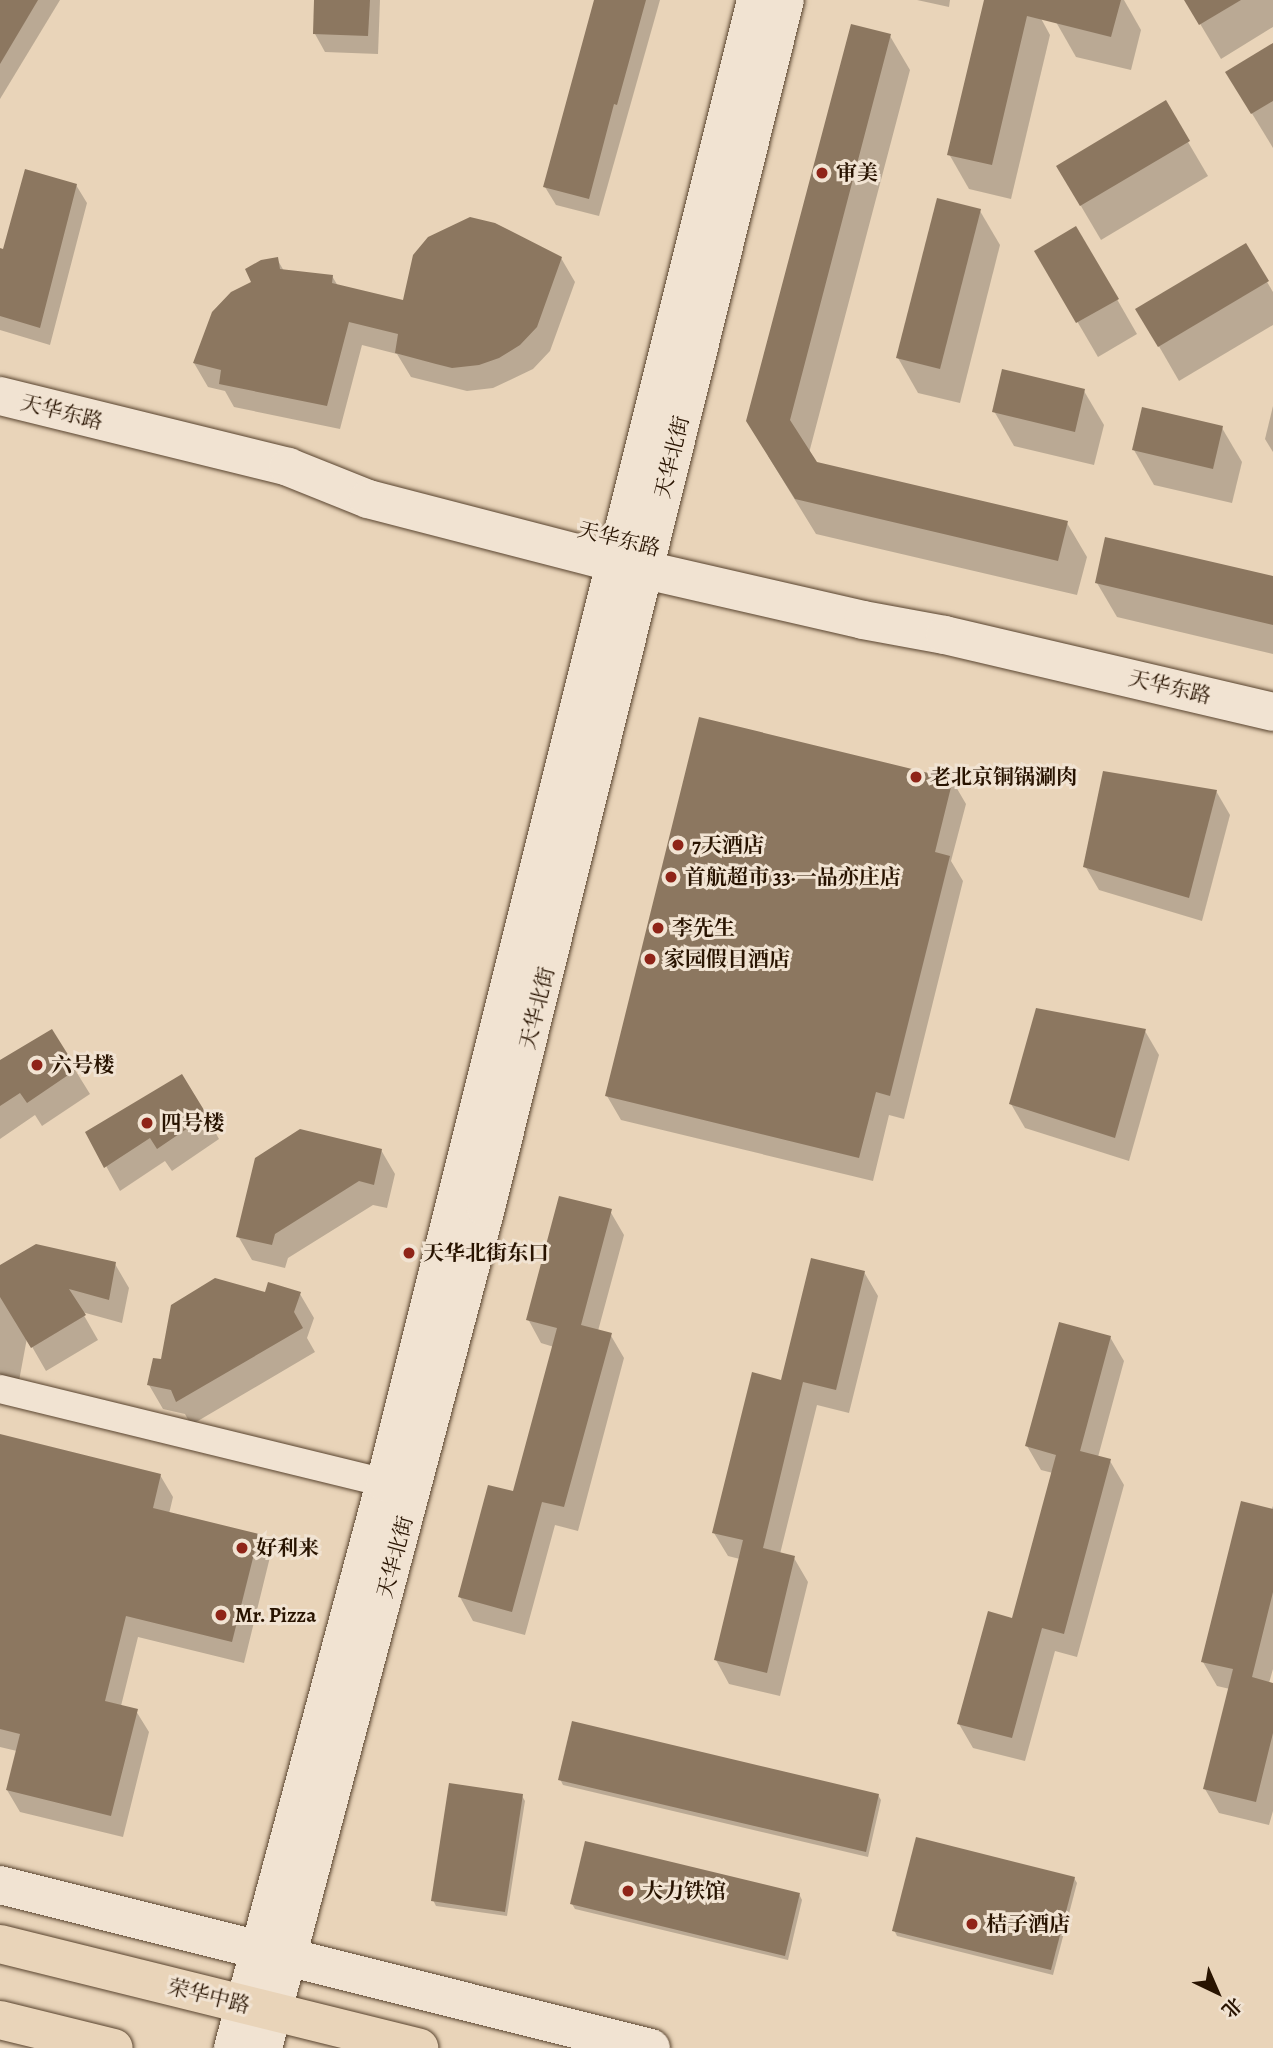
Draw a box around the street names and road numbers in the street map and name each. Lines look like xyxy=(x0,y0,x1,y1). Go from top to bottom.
street label: 天华东路 xyxy=(18,390,106,434)
street label: 天华北街 xyxy=(650,413,694,501)
street label: 天华东路 xyxy=(575,517,663,561)
street label: 天华东路 xyxy=(1126,665,1214,709)
street label: 天华北街 xyxy=(515,964,559,1052)
street label: 天华北街 xyxy=(372,1513,418,1601)
street label: 荣华中路 xyxy=(165,1974,253,2018)

